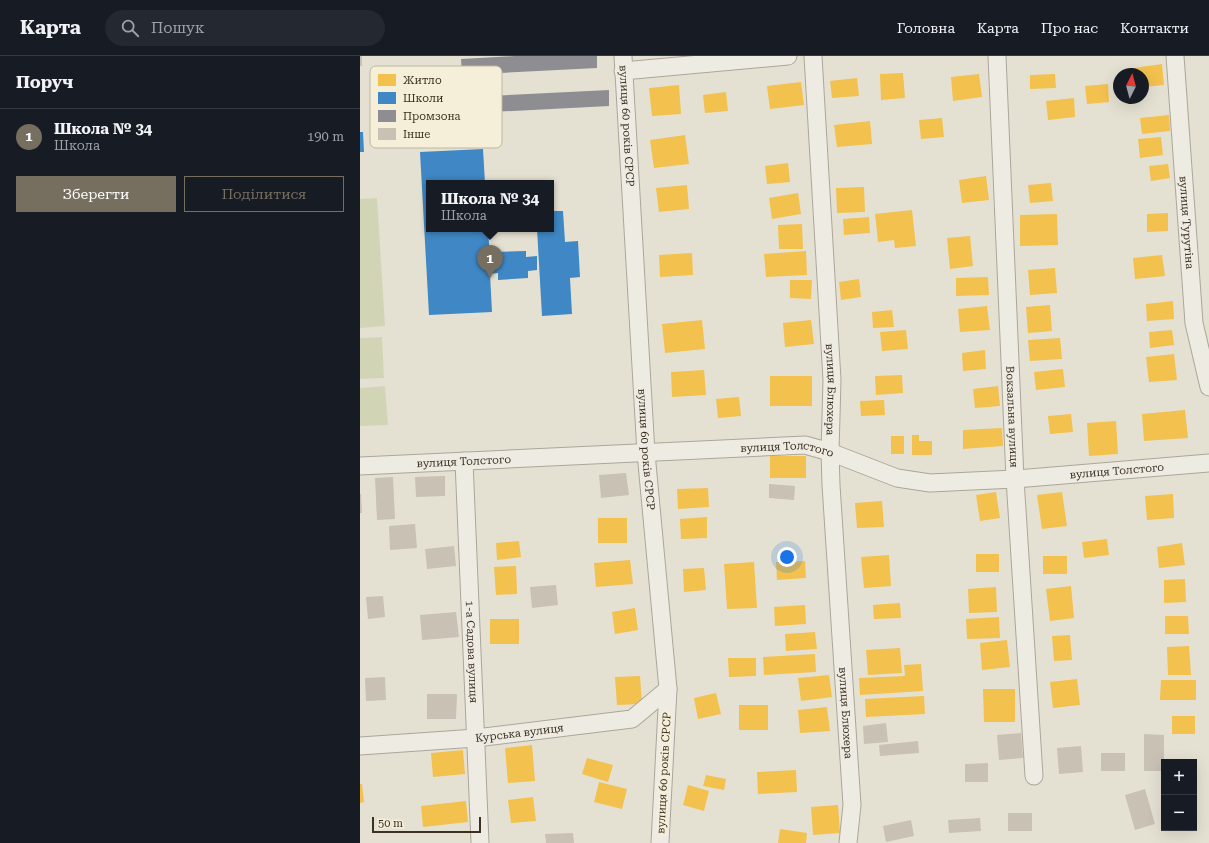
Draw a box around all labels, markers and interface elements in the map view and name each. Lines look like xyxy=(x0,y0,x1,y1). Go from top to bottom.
search box xyxy=(105,10,385,46)
text: Карта xyxy=(20,16,81,39)
icon: search xyxy=(119,17,141,39)
text: Пошук xyxy=(151,19,204,37)
text: Головна xyxy=(897,20,955,36)
text: Карта xyxy=(977,20,1019,36)
text: Про нас xyxy=(1041,20,1098,36)
text: Контакти xyxy=(1120,20,1189,36)
street label: вулиця 60 років СРСР xyxy=(617,65,637,187)
legend xyxy=(370,66,502,148)
north arrow xyxy=(1113,68,1149,104)
text: Поруч xyxy=(16,72,73,92)
text: Житло xyxy=(403,74,442,87)
text: Школи xyxy=(403,92,443,105)
text: Промзона xyxy=(403,110,461,123)
text: Школа № 34 xyxy=(54,120,152,138)
text: Інше xyxy=(403,128,430,141)
text: 1 xyxy=(25,129,33,144)
text: 190 m xyxy=(307,129,344,144)
text: Школа xyxy=(54,138,100,153)
button: Зберегти xyxy=(16,176,176,212)
button: Поділитися xyxy=(184,176,344,212)
street label: вулиця Турутіна xyxy=(1177,176,1197,270)
popup xyxy=(426,180,554,232)
text: Школа № 34 xyxy=(441,190,539,208)
text: Школа xyxy=(441,208,487,223)
pin: 1 xyxy=(477,245,503,278)
street label: вулиця Блюхера xyxy=(823,343,839,436)
street label: Вокзальна вулиця xyxy=(1004,366,1021,468)
street label: вулиця 60 років СРСР xyxy=(636,388,658,511)
street label: вулиця Толстого xyxy=(740,438,836,460)
street label: вулиця Толстого xyxy=(416,452,512,470)
street label: вулиця Толстого xyxy=(1069,460,1165,481)
your location xyxy=(777,547,797,567)
street label: 1-а Садова вулиця xyxy=(463,600,481,703)
street label: вулиця Блюхера xyxy=(836,667,855,759)
street label: вулиця 60 років СРСР xyxy=(654,712,674,834)
street label: Курська вулиця xyxy=(475,721,564,745)
map controls xyxy=(1161,759,1197,831)
button: + xyxy=(1161,759,1197,795)
button: − xyxy=(1161,795,1197,831)
scale bar xyxy=(372,815,481,834)
text: 50 m xyxy=(378,817,403,830)

